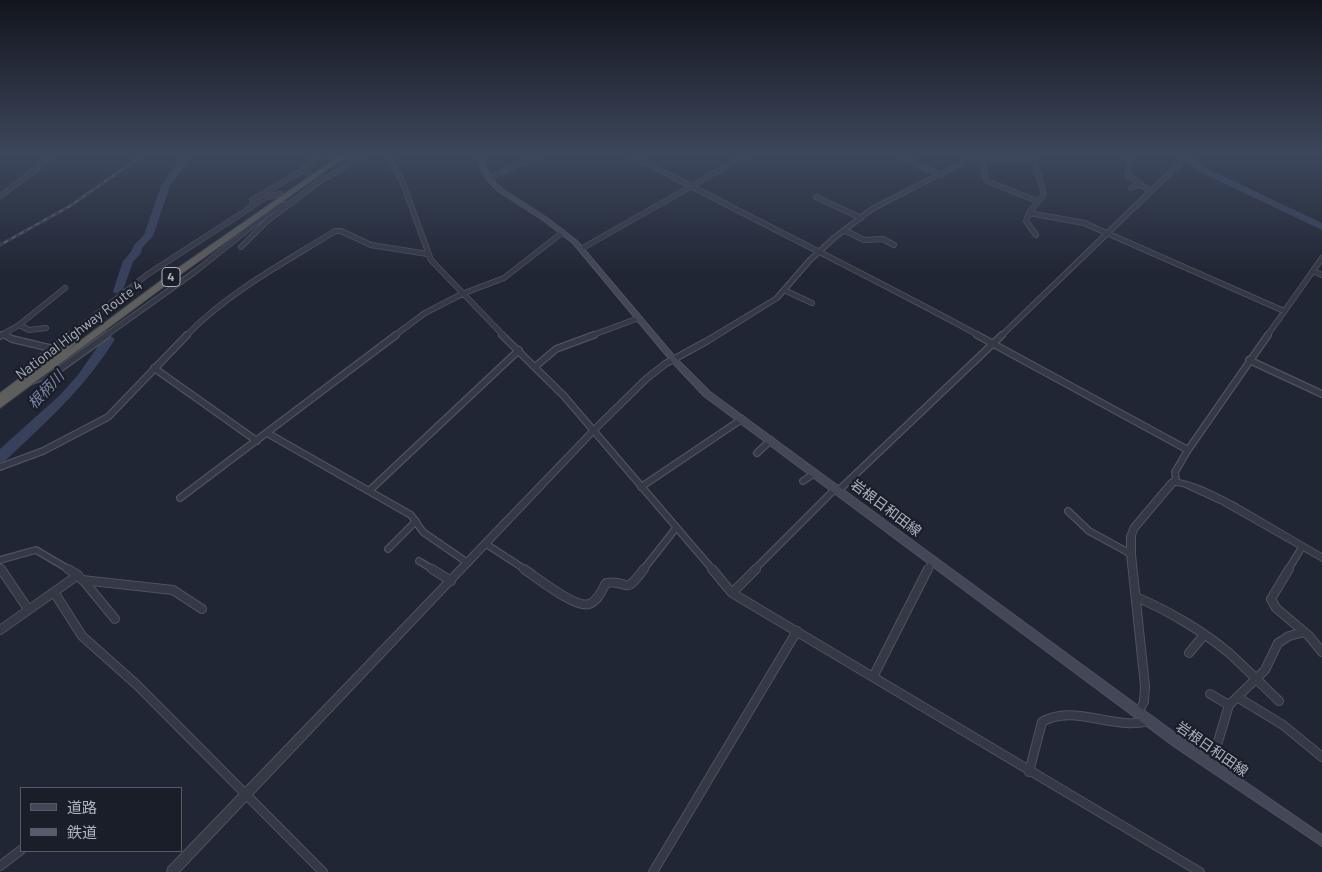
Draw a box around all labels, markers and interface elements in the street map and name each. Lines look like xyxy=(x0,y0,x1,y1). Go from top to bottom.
road number: 4 xyxy=(162,268,180,286)
street label: National Highway Route 4 xyxy=(12,277,146,383)
water label: 根柄川 xyxy=(24,367,68,413)
street label: 岩根日和田線 xyxy=(847,476,925,540)
street label: 岩根日和田線 xyxy=(1173,718,1251,780)
legend xyxy=(20,787,182,852)
text: 道路 xyxy=(67,798,97,816)
text: 鉄道 xyxy=(67,823,97,841)

